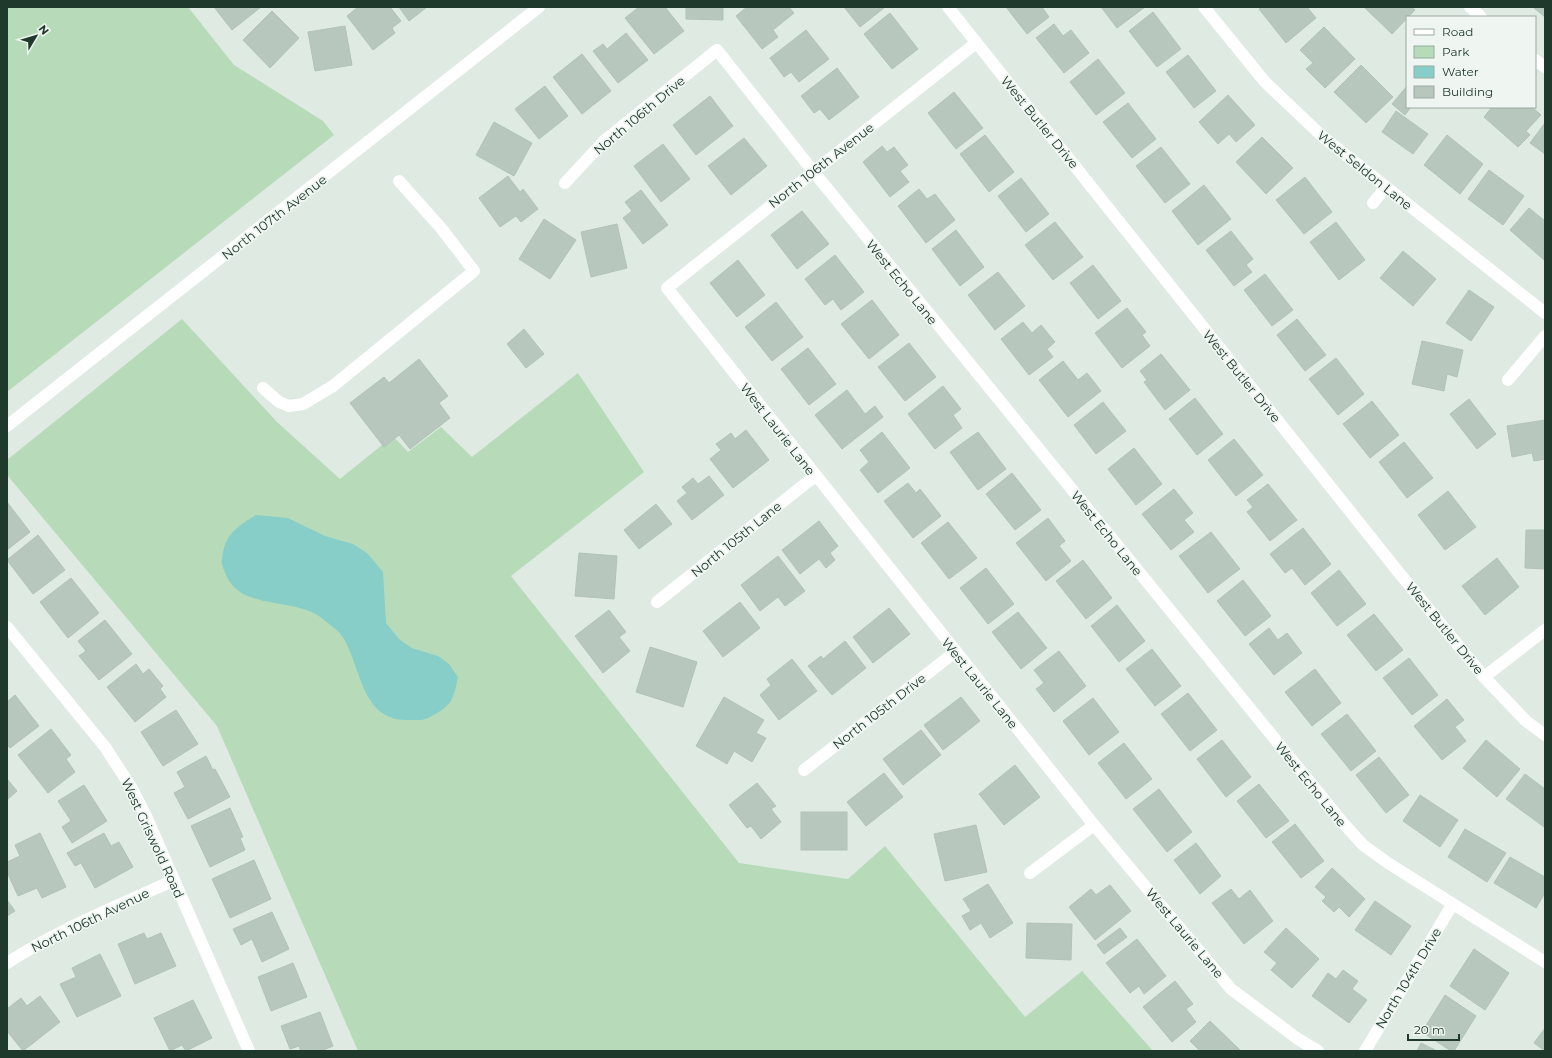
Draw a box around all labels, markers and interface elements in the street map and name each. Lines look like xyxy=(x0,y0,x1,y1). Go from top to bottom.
north arrow xyxy=(16,16,56,56)
legend xyxy=(1406,16,1536,108)
text: N xyxy=(36,22,52,38)
text: Road xyxy=(1442,24,1473,39)
text: Park xyxy=(1442,44,1470,59)
text: Water xyxy=(1442,64,1479,79)
street label: North 106th Drive xyxy=(590,72,688,158)
street label: West Butler Drive xyxy=(998,72,1082,172)
text: Building xyxy=(1442,84,1493,99)
street label: North 106th Avenue xyxy=(765,119,877,211)
street label: West Seldon Lane xyxy=(1314,127,1416,213)
street label: North 107th Avenue xyxy=(218,171,330,263)
street label: West Echo Lane xyxy=(863,236,941,328)
street label: West Butler Drive xyxy=(1200,326,1284,426)
street label: West Laurie Lane xyxy=(737,380,819,478)
street label: West Echo Lane xyxy=(1068,487,1146,579)
street label: North 105th Lane xyxy=(688,498,785,580)
street label: West Butler Drive xyxy=(1403,578,1487,678)
street label: West Laurie Lane xyxy=(938,634,1022,732)
street label: North 105th Drive xyxy=(829,670,929,752)
street label: West Echo Lane xyxy=(1272,738,1350,830)
street label: West Griswold Road xyxy=(118,775,188,901)
street label: North 106th Avenue xyxy=(28,884,152,956)
street label: West Laurie Lane xyxy=(1143,885,1227,981)
street label: North 104th Drive xyxy=(1372,924,1445,1031)
scale bar xyxy=(1408,1016,1459,1042)
text: 20 m xyxy=(1414,1022,1445,1037)

